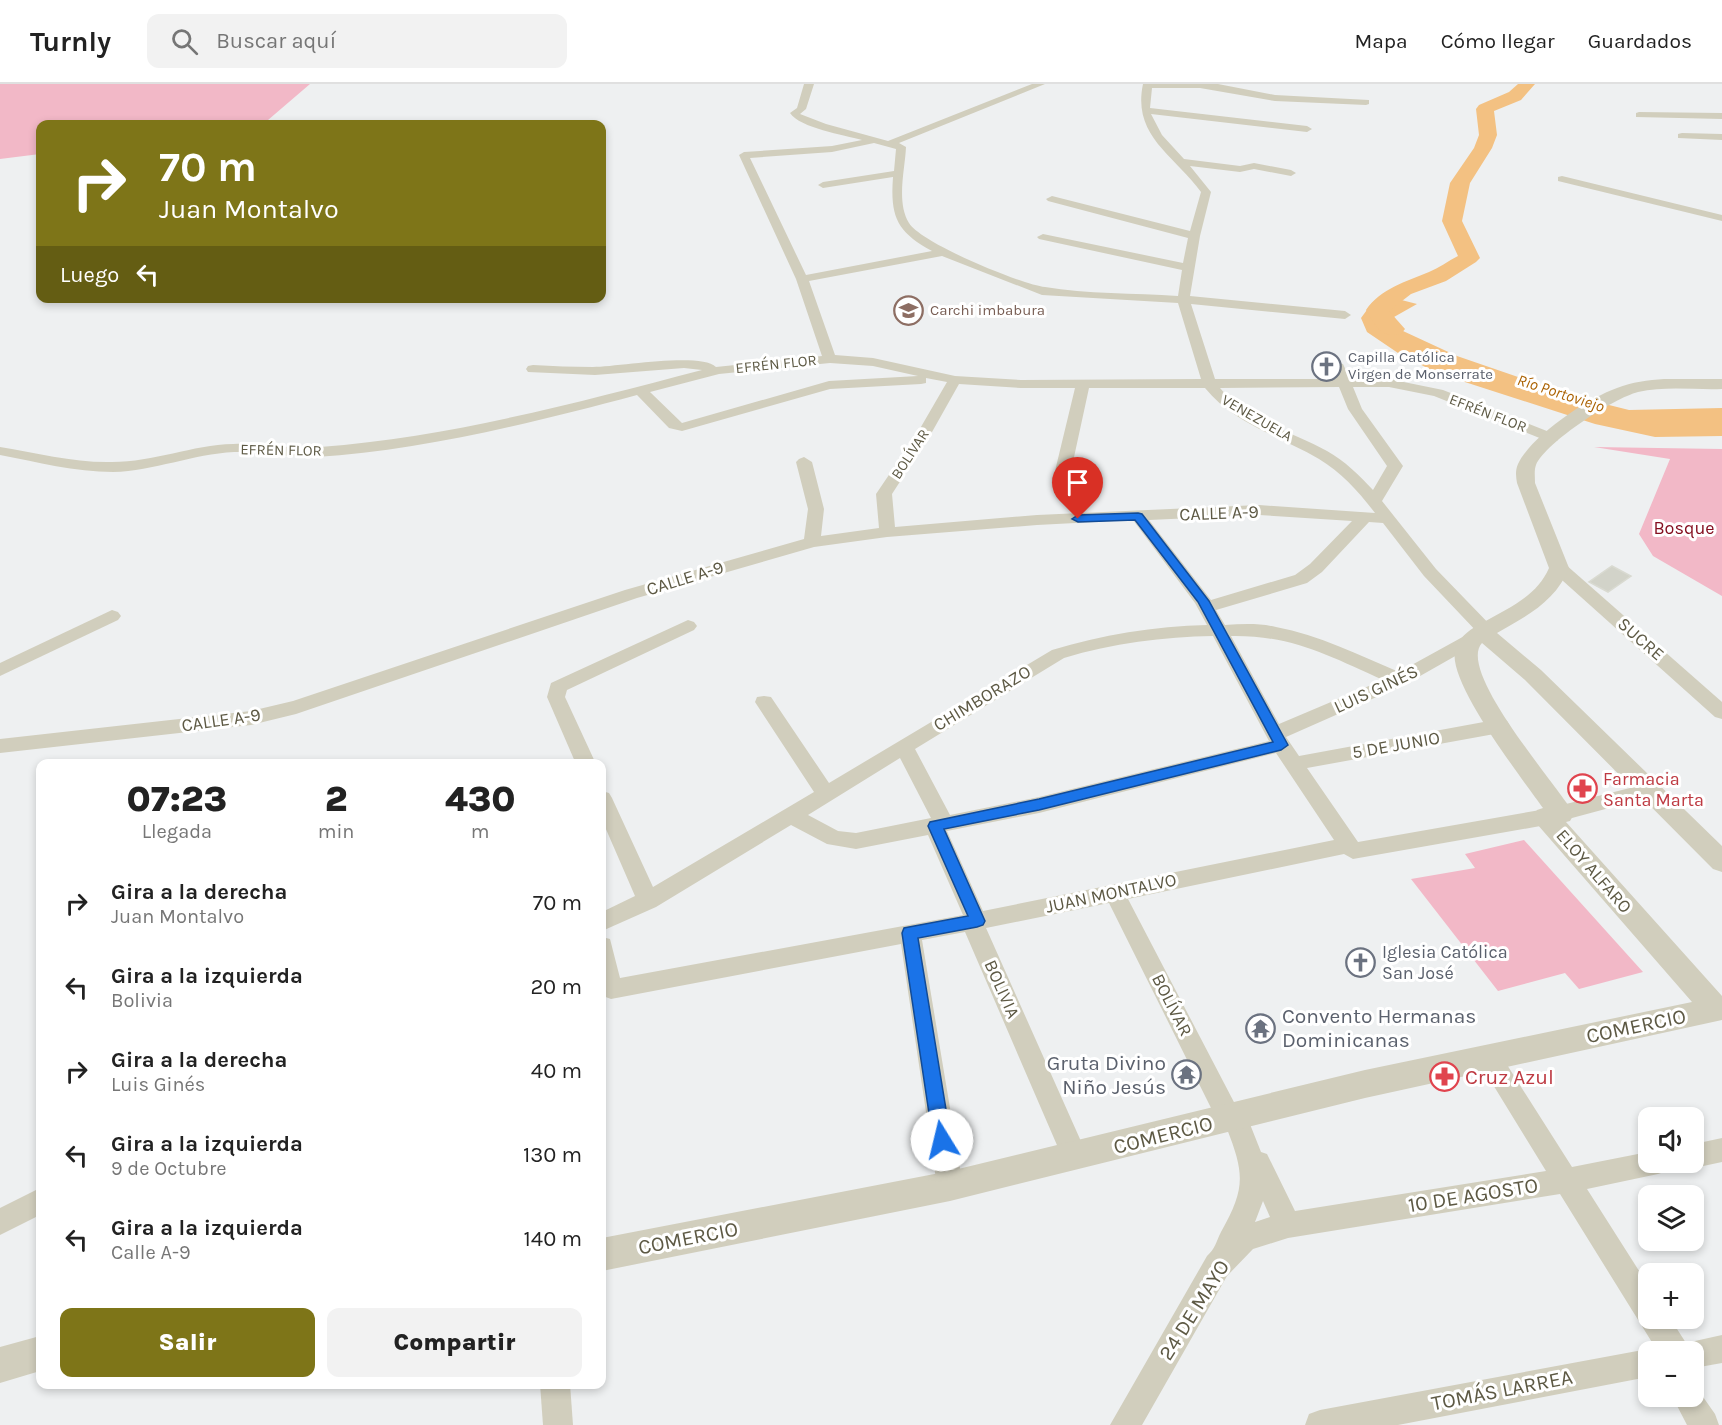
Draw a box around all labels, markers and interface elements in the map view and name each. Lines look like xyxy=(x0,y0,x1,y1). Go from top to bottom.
search box xyxy=(147,14,567,68)
text: Turnly xyxy=(30,25,111,58)
icon: search xyxy=(168,25,201,58)
text: Buscar aquí xyxy=(216,28,336,54)
text: Mapa xyxy=(1354,29,1408,53)
text: Cómo llegar xyxy=(1441,29,1555,53)
text: Guardados xyxy=(1588,29,1692,53)
text: 70 m xyxy=(159,142,257,192)
icon: right xyxy=(60,144,138,222)
text: Juan Montalvo xyxy=(159,193,339,225)
icon: left xyxy=(131,258,164,291)
text: Luego xyxy=(60,262,119,288)
school or university icon: Carchi imbabura xyxy=(893,294,925,326)
place label: Carchi imbabura xyxy=(930,301,1045,319)
place label: Capilla Católica Virgen de Monserrate xyxy=(1348,348,1493,383)
church icon: Capilla Católica Virgen de Monserrate xyxy=(1311,350,1343,382)
street label: EFRÉN FLOR xyxy=(735,351,817,377)
water label: Río Portoviejo xyxy=(1515,370,1607,416)
street label: EFRÉN FLOR xyxy=(1447,390,1529,436)
street label: VENEZUELA xyxy=(1219,391,1296,446)
street label: BOLÍVAR xyxy=(887,426,933,482)
street label: EFRÉN FLOR xyxy=(240,440,322,460)
pin xyxy=(1052,457,1103,519)
icon: arrive xyxy=(1061,466,1094,499)
street label: CALLE A-9 xyxy=(1179,501,1259,525)
park label: Bosque xyxy=(1653,517,1715,539)
street label: CALLE A-9 xyxy=(644,556,726,600)
street label: SUCRE xyxy=(1613,613,1669,665)
street label: LUIS GINÉS xyxy=(1330,659,1422,718)
street label: CHIMBORAZO xyxy=(929,660,1035,736)
street label: CALLE A-9 xyxy=(180,704,262,736)
street label: 5 DE JUNIO xyxy=(1350,726,1442,764)
place label: Farmacia Santa Marta xyxy=(1603,768,1704,811)
pharmacy icon: Farmacia Santa Marta xyxy=(1566,773,1598,805)
text: 07:23 xyxy=(126,778,227,820)
text: 2 xyxy=(325,778,347,820)
text: 430 xyxy=(445,778,516,820)
text: Llegada xyxy=(142,820,212,843)
text: min xyxy=(318,820,354,843)
text: m xyxy=(471,820,490,843)
street label: ELOY ALFARO xyxy=(1552,824,1636,918)
street label: JUAN MONTALVO xyxy=(1044,868,1178,918)
text: Gira a la derecha xyxy=(111,879,287,905)
icon: right xyxy=(60,887,93,920)
text: 70 m xyxy=(533,890,582,916)
text: Juan Montalvo xyxy=(111,905,244,928)
place label: Iglesia Católica San José xyxy=(1382,941,1508,984)
church icon: Iglesia Católica San José xyxy=(1345,946,1377,978)
street label: BOLIVIA xyxy=(979,956,1025,1022)
text: Gira a la izquierda xyxy=(111,963,303,989)
street label: BOLÍVAR xyxy=(1147,970,1198,1040)
icon: left xyxy=(60,971,93,1004)
text: 20 m xyxy=(530,974,582,1000)
text: Bolivia xyxy=(111,989,173,1012)
place label: Convento Hermanas Dominicanas xyxy=(1282,1004,1476,1052)
street label: COMERCIO xyxy=(1584,1004,1688,1048)
temple icon: Convento Hermanas Dominicanas xyxy=(1245,1012,1277,1044)
text: Gira a la derecha xyxy=(111,1047,287,1073)
place label: Gruta Divino Niño Jesús xyxy=(1047,1051,1166,1099)
icon: right xyxy=(60,1055,93,1088)
text: 40 m xyxy=(531,1058,582,1084)
temple icon: Gruta Divino Niño Jesús xyxy=(1171,1059,1203,1091)
pharmacy icon: Cruz Azul xyxy=(1428,1061,1460,1093)
place label: Cruz Azul xyxy=(1465,1065,1554,1089)
text: Luis Ginés xyxy=(111,1073,205,1096)
map controls xyxy=(1638,1107,1704,1407)
button: sound xyxy=(1638,1107,1704,1173)
position arrow xyxy=(910,1108,974,1172)
street label: COMERCIO xyxy=(1111,1111,1215,1159)
text: Gira a la izquierda xyxy=(111,1131,303,1157)
icon: left xyxy=(60,1139,93,1172)
text: 130 m xyxy=(523,1142,582,1168)
text: 9 de Octubre xyxy=(111,1157,226,1180)
street label: 10 DE AGOSTO xyxy=(1406,1173,1540,1217)
button: layers xyxy=(1638,1185,1704,1251)
text: Gira a la izquierda xyxy=(111,1215,303,1241)
street label: COMERCIO xyxy=(636,1217,740,1259)
icon: left xyxy=(60,1223,93,1256)
text: 140 m xyxy=(524,1226,582,1252)
text: Calle A-9 xyxy=(111,1241,191,1264)
street label: 24 DE MAYO xyxy=(1154,1255,1234,1365)
button: + xyxy=(1638,1263,1704,1329)
button: Salir xyxy=(60,1308,315,1377)
button: Compartir xyxy=(327,1308,582,1377)
button: − xyxy=(1638,1341,1704,1407)
street label: TOMÁS LARREA xyxy=(1429,1365,1575,1415)

